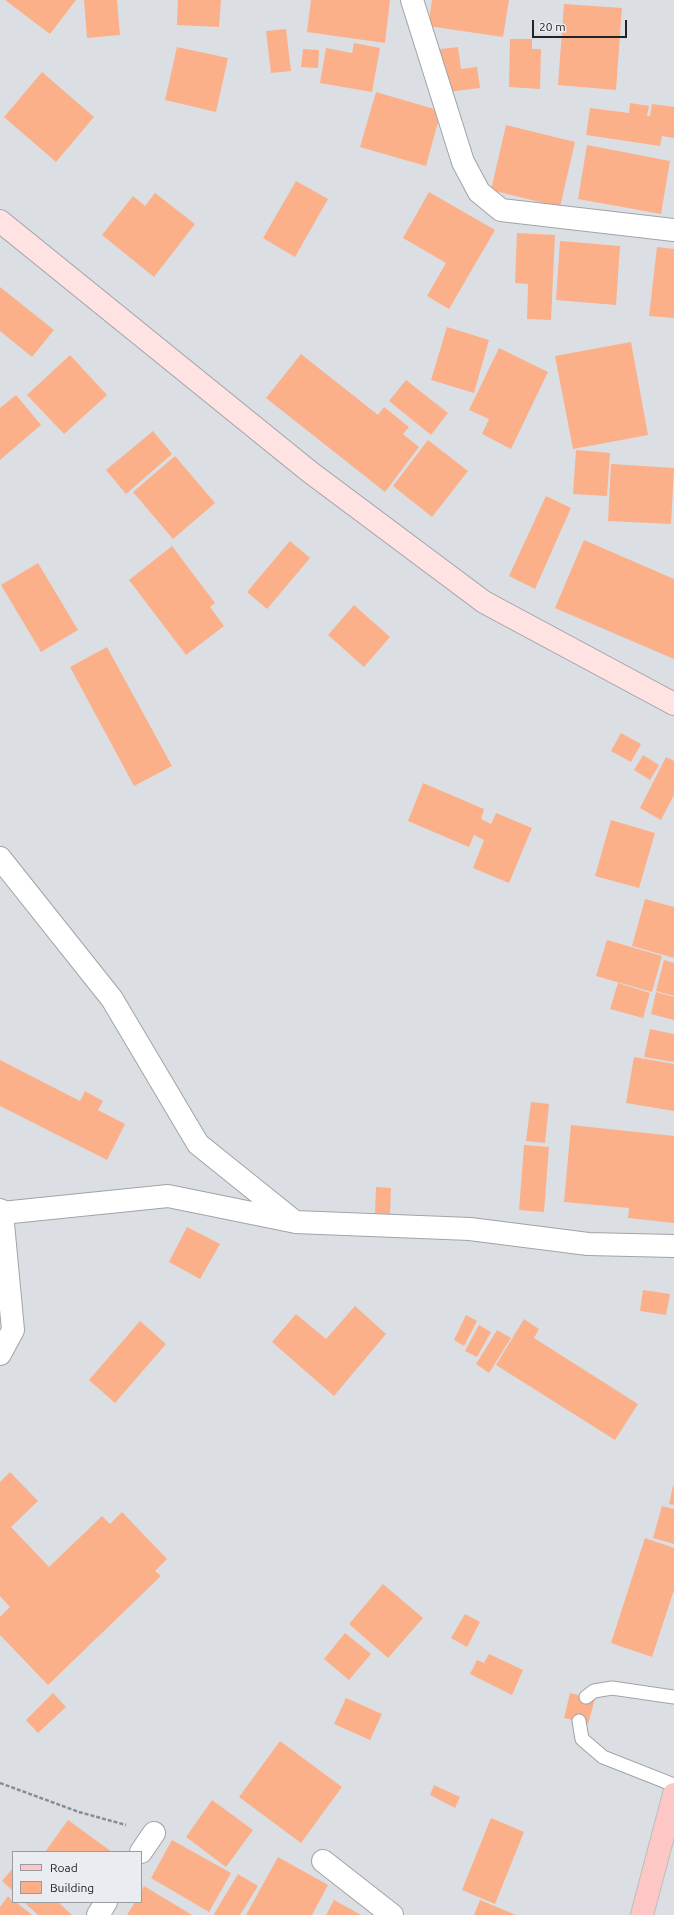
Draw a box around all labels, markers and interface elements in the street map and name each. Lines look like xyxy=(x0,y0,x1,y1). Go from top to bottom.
scale bar xyxy=(534,12,629,38)
text: 20 m xyxy=(539,20,566,33)
legend xyxy=(12,1851,142,1903)
text: Road xyxy=(50,1861,78,1874)
text: Building xyxy=(50,1881,94,1894)

